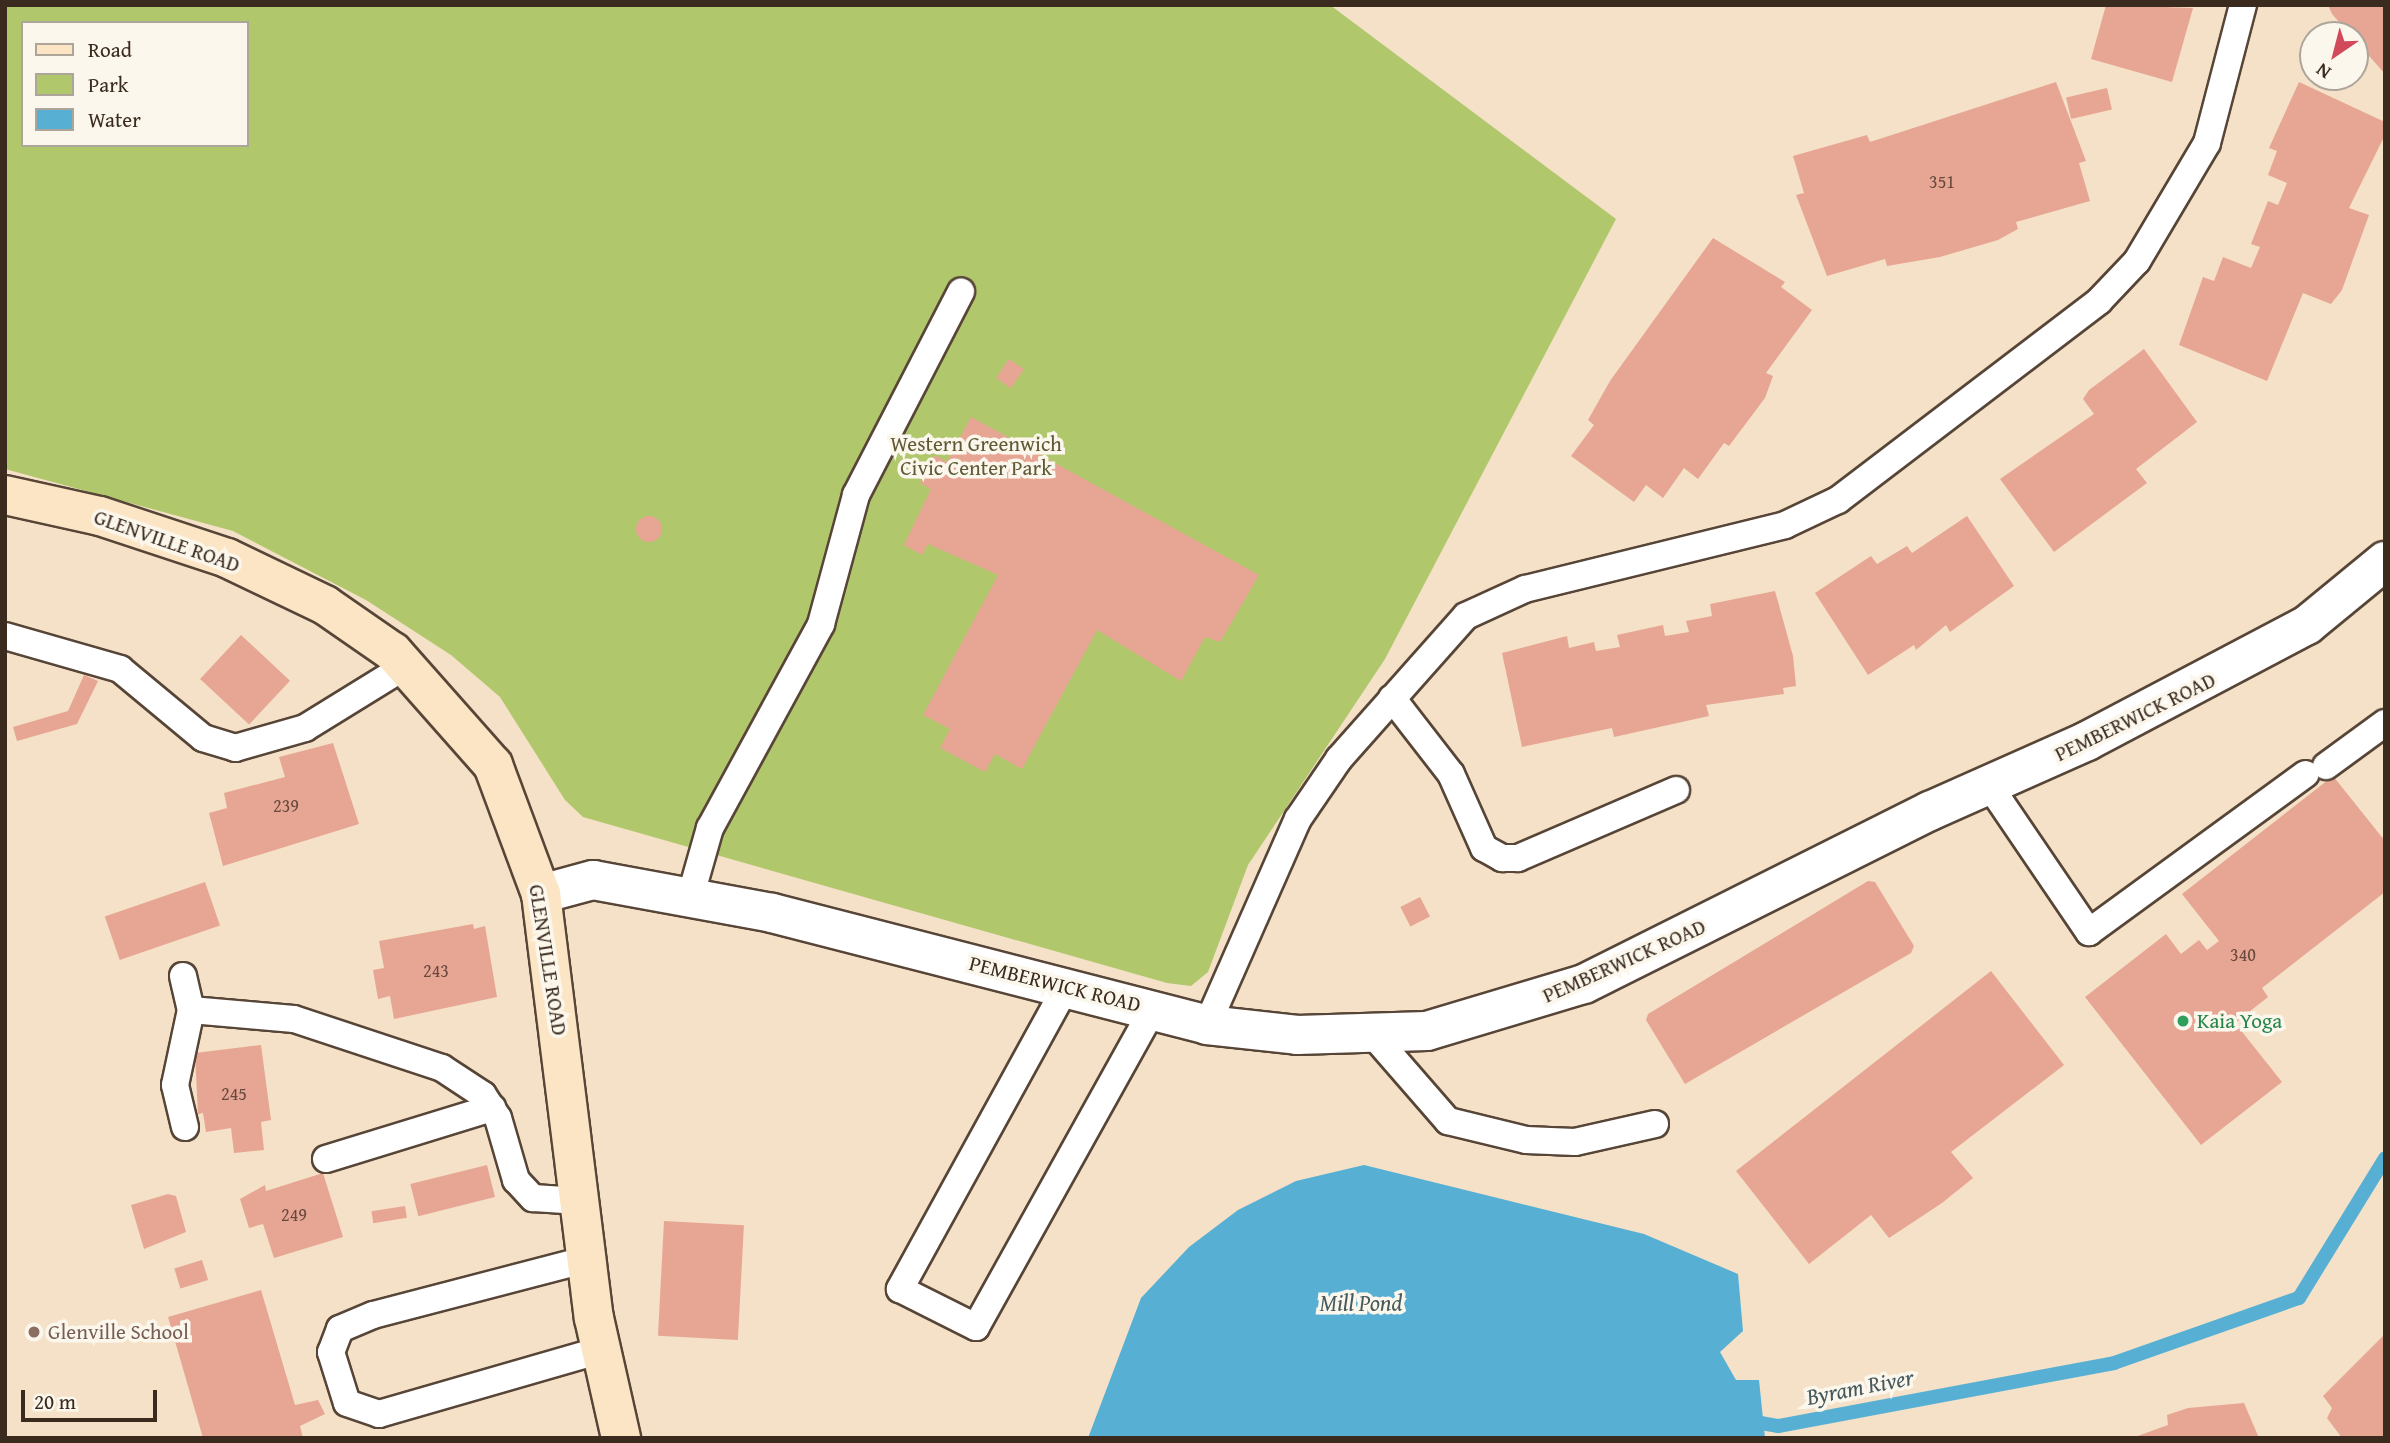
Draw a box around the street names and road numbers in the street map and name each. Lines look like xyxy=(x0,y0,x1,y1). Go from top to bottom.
street label: GLENVILLE ROAD xyxy=(91,504,243,578)
street label: PEMBERWICK ROAD xyxy=(2051,667,2219,767)
street label: GLENVILLE ROAD xyxy=(524,883,572,1037)
street label: PEMBERWICK ROAD xyxy=(1539,914,1709,1008)
street label: PEMBERWICK ROAD xyxy=(967,951,1143,1017)

